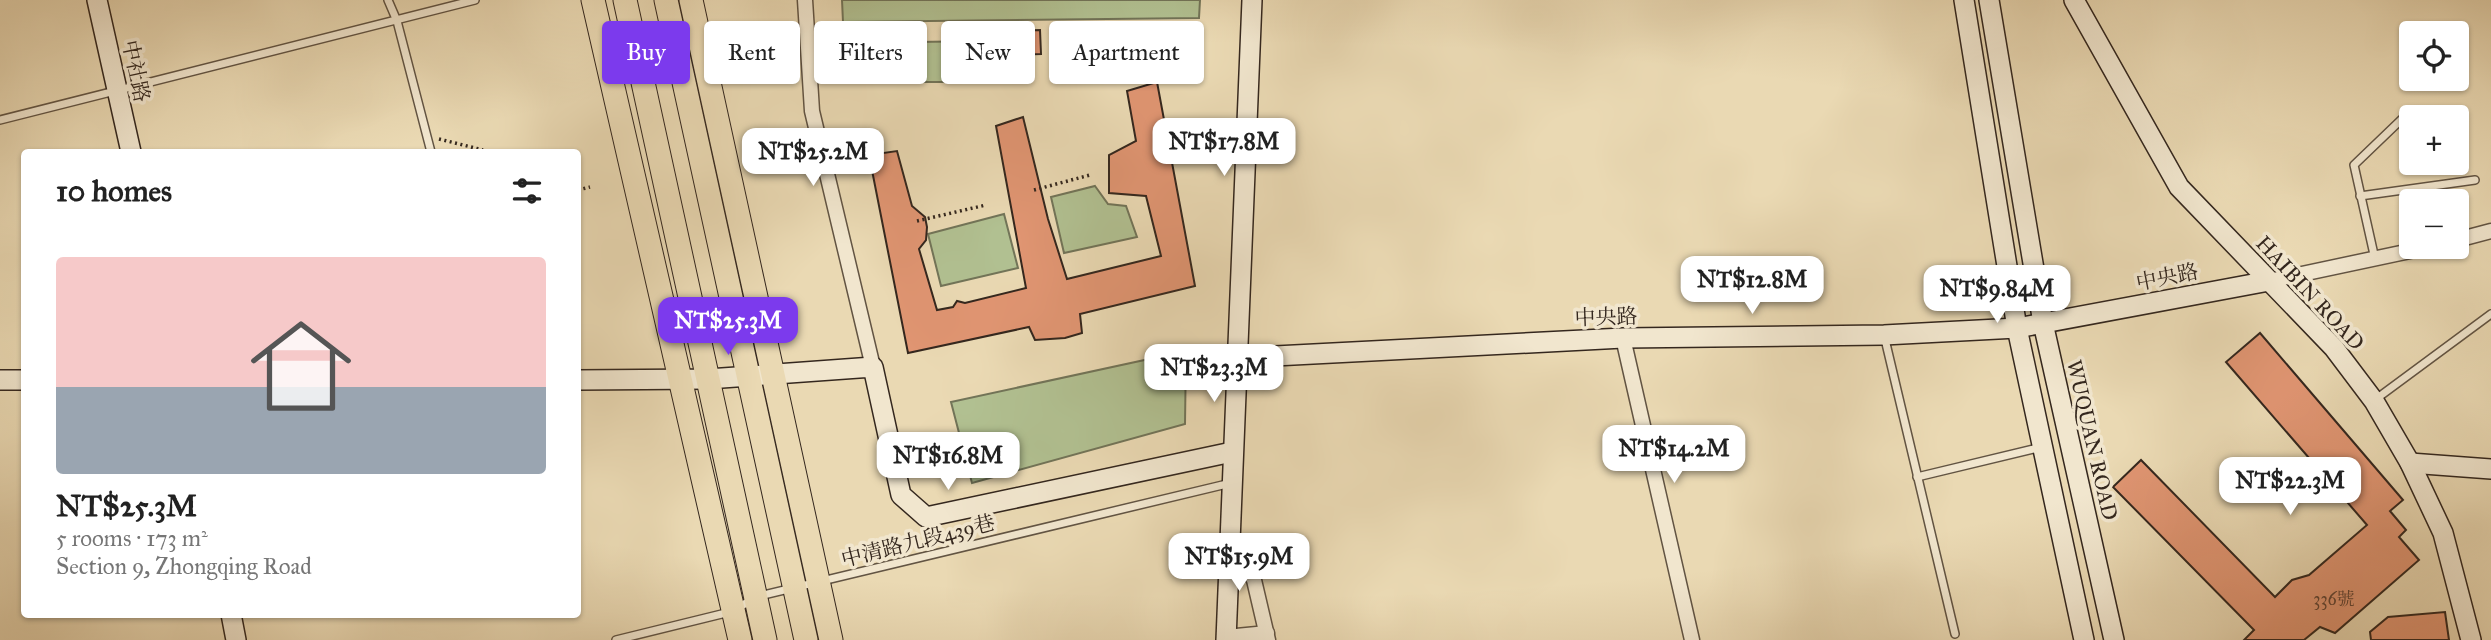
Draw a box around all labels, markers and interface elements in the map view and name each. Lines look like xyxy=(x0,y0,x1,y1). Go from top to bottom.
chip: Buy xyxy=(602,21,690,84)
chip: Rent xyxy=(704,21,800,84)
chip: Filters xyxy=(814,21,927,84)
chip: New xyxy=(941,21,1035,84)
chip: Apartment xyxy=(1049,21,1204,84)
map controls xyxy=(2399,21,2469,259)
button: locate xyxy=(2399,21,2469,91)
street label: 中社路 xyxy=(117,37,155,105)
button: + xyxy=(2399,105,2469,175)
pin: NT$17.8M xyxy=(1152,118,1296,178)
text: NT$17.8M xyxy=(1169,127,1279,155)
pin: NT$25.2M xyxy=(741,128,885,188)
text: NT$25.2M xyxy=(758,137,868,165)
icon: filters xyxy=(508,172,546,210)
text: 10 homes xyxy=(56,173,172,209)
button: − xyxy=(2399,189,2469,259)
street label: HAIBIN ROAD xyxy=(2250,230,2370,356)
pin: NT$12.8M xyxy=(1680,256,1824,316)
street label: 中央路 xyxy=(2134,258,2200,296)
text: NT$12.8M xyxy=(1697,265,1807,293)
pin: NT$9.84M xyxy=(1925,266,2069,325)
text: NT$9.84M xyxy=(1940,274,2054,302)
pin: NT$25.3M xyxy=(656,298,800,357)
icon: home xyxy=(238,303,364,429)
street label: 中央路 xyxy=(1574,303,1638,331)
text: NT$25.3M xyxy=(674,306,782,334)
pin: NT$23.3M xyxy=(1142,344,1286,404)
text: NT$23.3M xyxy=(1160,353,1268,381)
street label: WUQUAN ROAD xyxy=(2061,357,2123,523)
pin: NT$14.2M xyxy=(1602,426,1746,485)
pin: NT$16.8M xyxy=(876,433,1020,492)
text: NT$14.2M xyxy=(1618,434,1730,462)
text: NT$16.8M xyxy=(893,441,1003,469)
pin: NT$22.3M xyxy=(2218,458,2362,517)
text: NT$22.3M xyxy=(2235,466,2345,494)
text: NT$25.3M xyxy=(56,488,197,524)
street label: 中清路九段439巷 xyxy=(838,509,998,573)
text: 5 rooms · 173 m² xyxy=(56,524,208,552)
pin: NT$15.9M xyxy=(1167,534,1311,593)
text: NT$15.9M xyxy=(1185,542,1293,570)
text: Section 9, Zhongqing Road xyxy=(56,552,312,580)
house number: 336號 xyxy=(2313,588,2355,610)

